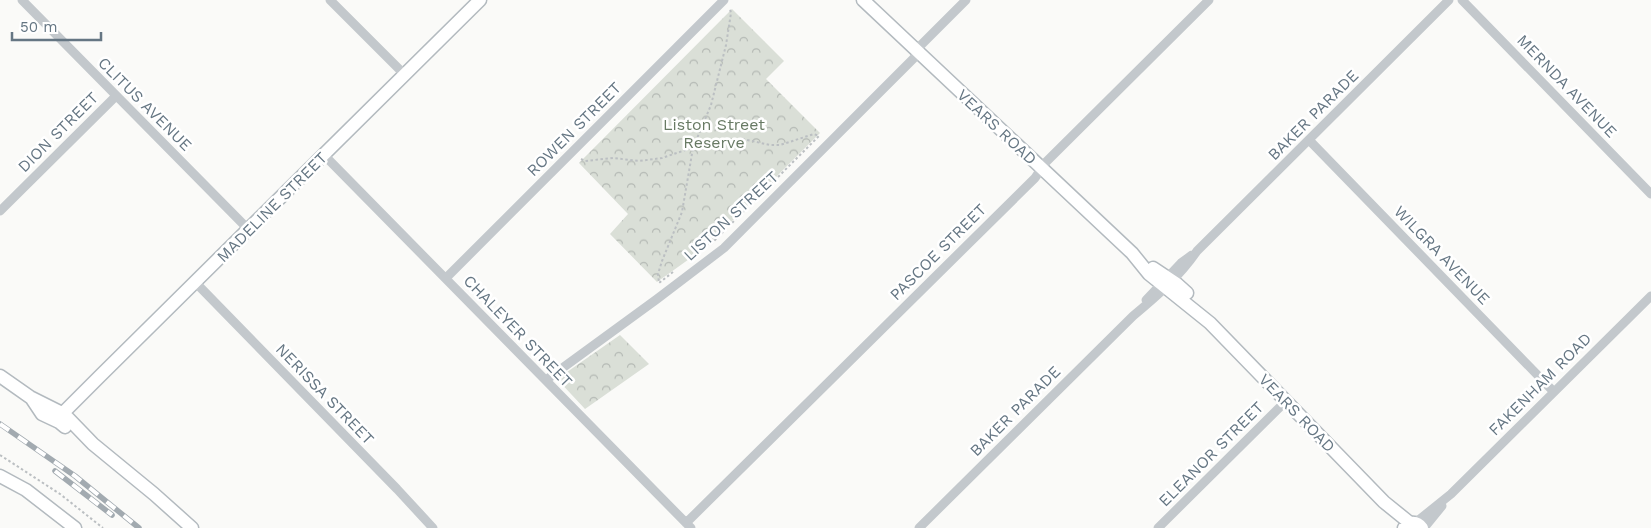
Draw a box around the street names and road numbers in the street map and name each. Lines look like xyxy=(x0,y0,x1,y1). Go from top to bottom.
street label: MERNDA AVENUE xyxy=(1513,31,1621,141)
street label: CLITUS AVENUE xyxy=(94,53,196,155)
street label: BAKER PARADE xyxy=(1264,66,1362,164)
street label: ROWEN STREET xyxy=(523,78,625,180)
street label: VEARS ROAD xyxy=(953,85,1041,169)
street label: DION STREET xyxy=(14,88,102,176)
street label: MADELINE STREET xyxy=(213,148,331,266)
street label: LISTON STREET xyxy=(680,167,783,265)
street label: PASCOE STREET xyxy=(886,200,990,304)
street label: WILGRA AVENUE xyxy=(1390,202,1494,308)
street label: CHALEYER STREET xyxy=(460,271,577,391)
street label: FAKENHAM ROAD xyxy=(1485,329,1595,439)
street label: NERISSA STREET xyxy=(272,339,378,449)
street label: BAKER PARADE xyxy=(966,362,1064,460)
street label: VEARS ROAD xyxy=(1255,370,1339,456)
street label: ELEANOR STREET xyxy=(1155,397,1268,510)

